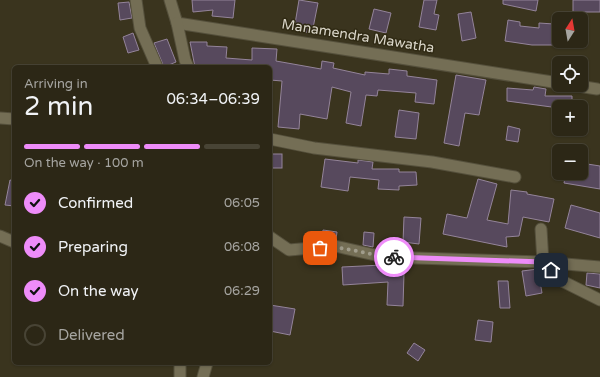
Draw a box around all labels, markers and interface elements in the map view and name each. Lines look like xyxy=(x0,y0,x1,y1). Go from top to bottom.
north arrow xyxy=(552,12,588,48)
map controls xyxy=(552,12,588,180)
street label: Manamendra Mawatha xyxy=(280,16,436,56)
button: locate xyxy=(552,56,588,92)
text: Arriving in xyxy=(24,76,88,92)
text: 06:34–06:39 xyxy=(166,90,260,108)
text: 2 min xyxy=(24,91,93,122)
button: + xyxy=(552,100,588,136)
button: − xyxy=(552,144,588,180)
text: On the way · 100 m xyxy=(24,155,144,171)
icon: check xyxy=(24,192,46,214)
text: Confirmed xyxy=(58,194,133,212)
text: 06:05 xyxy=(224,195,260,211)
pin xyxy=(303,231,337,265)
icon: check xyxy=(24,236,46,258)
icon: bag xyxy=(309,237,331,259)
courier xyxy=(374,237,414,277)
text: Preparing xyxy=(58,238,128,256)
text: 06:08 xyxy=(224,239,260,255)
icon: bike xyxy=(383,246,405,268)
pin xyxy=(534,253,568,287)
icon: home xyxy=(540,259,562,281)
icon: check xyxy=(24,280,46,302)
text: On the way xyxy=(58,282,138,300)
text: 06:29 xyxy=(224,283,260,299)
text: Delivered xyxy=(58,326,125,344)

